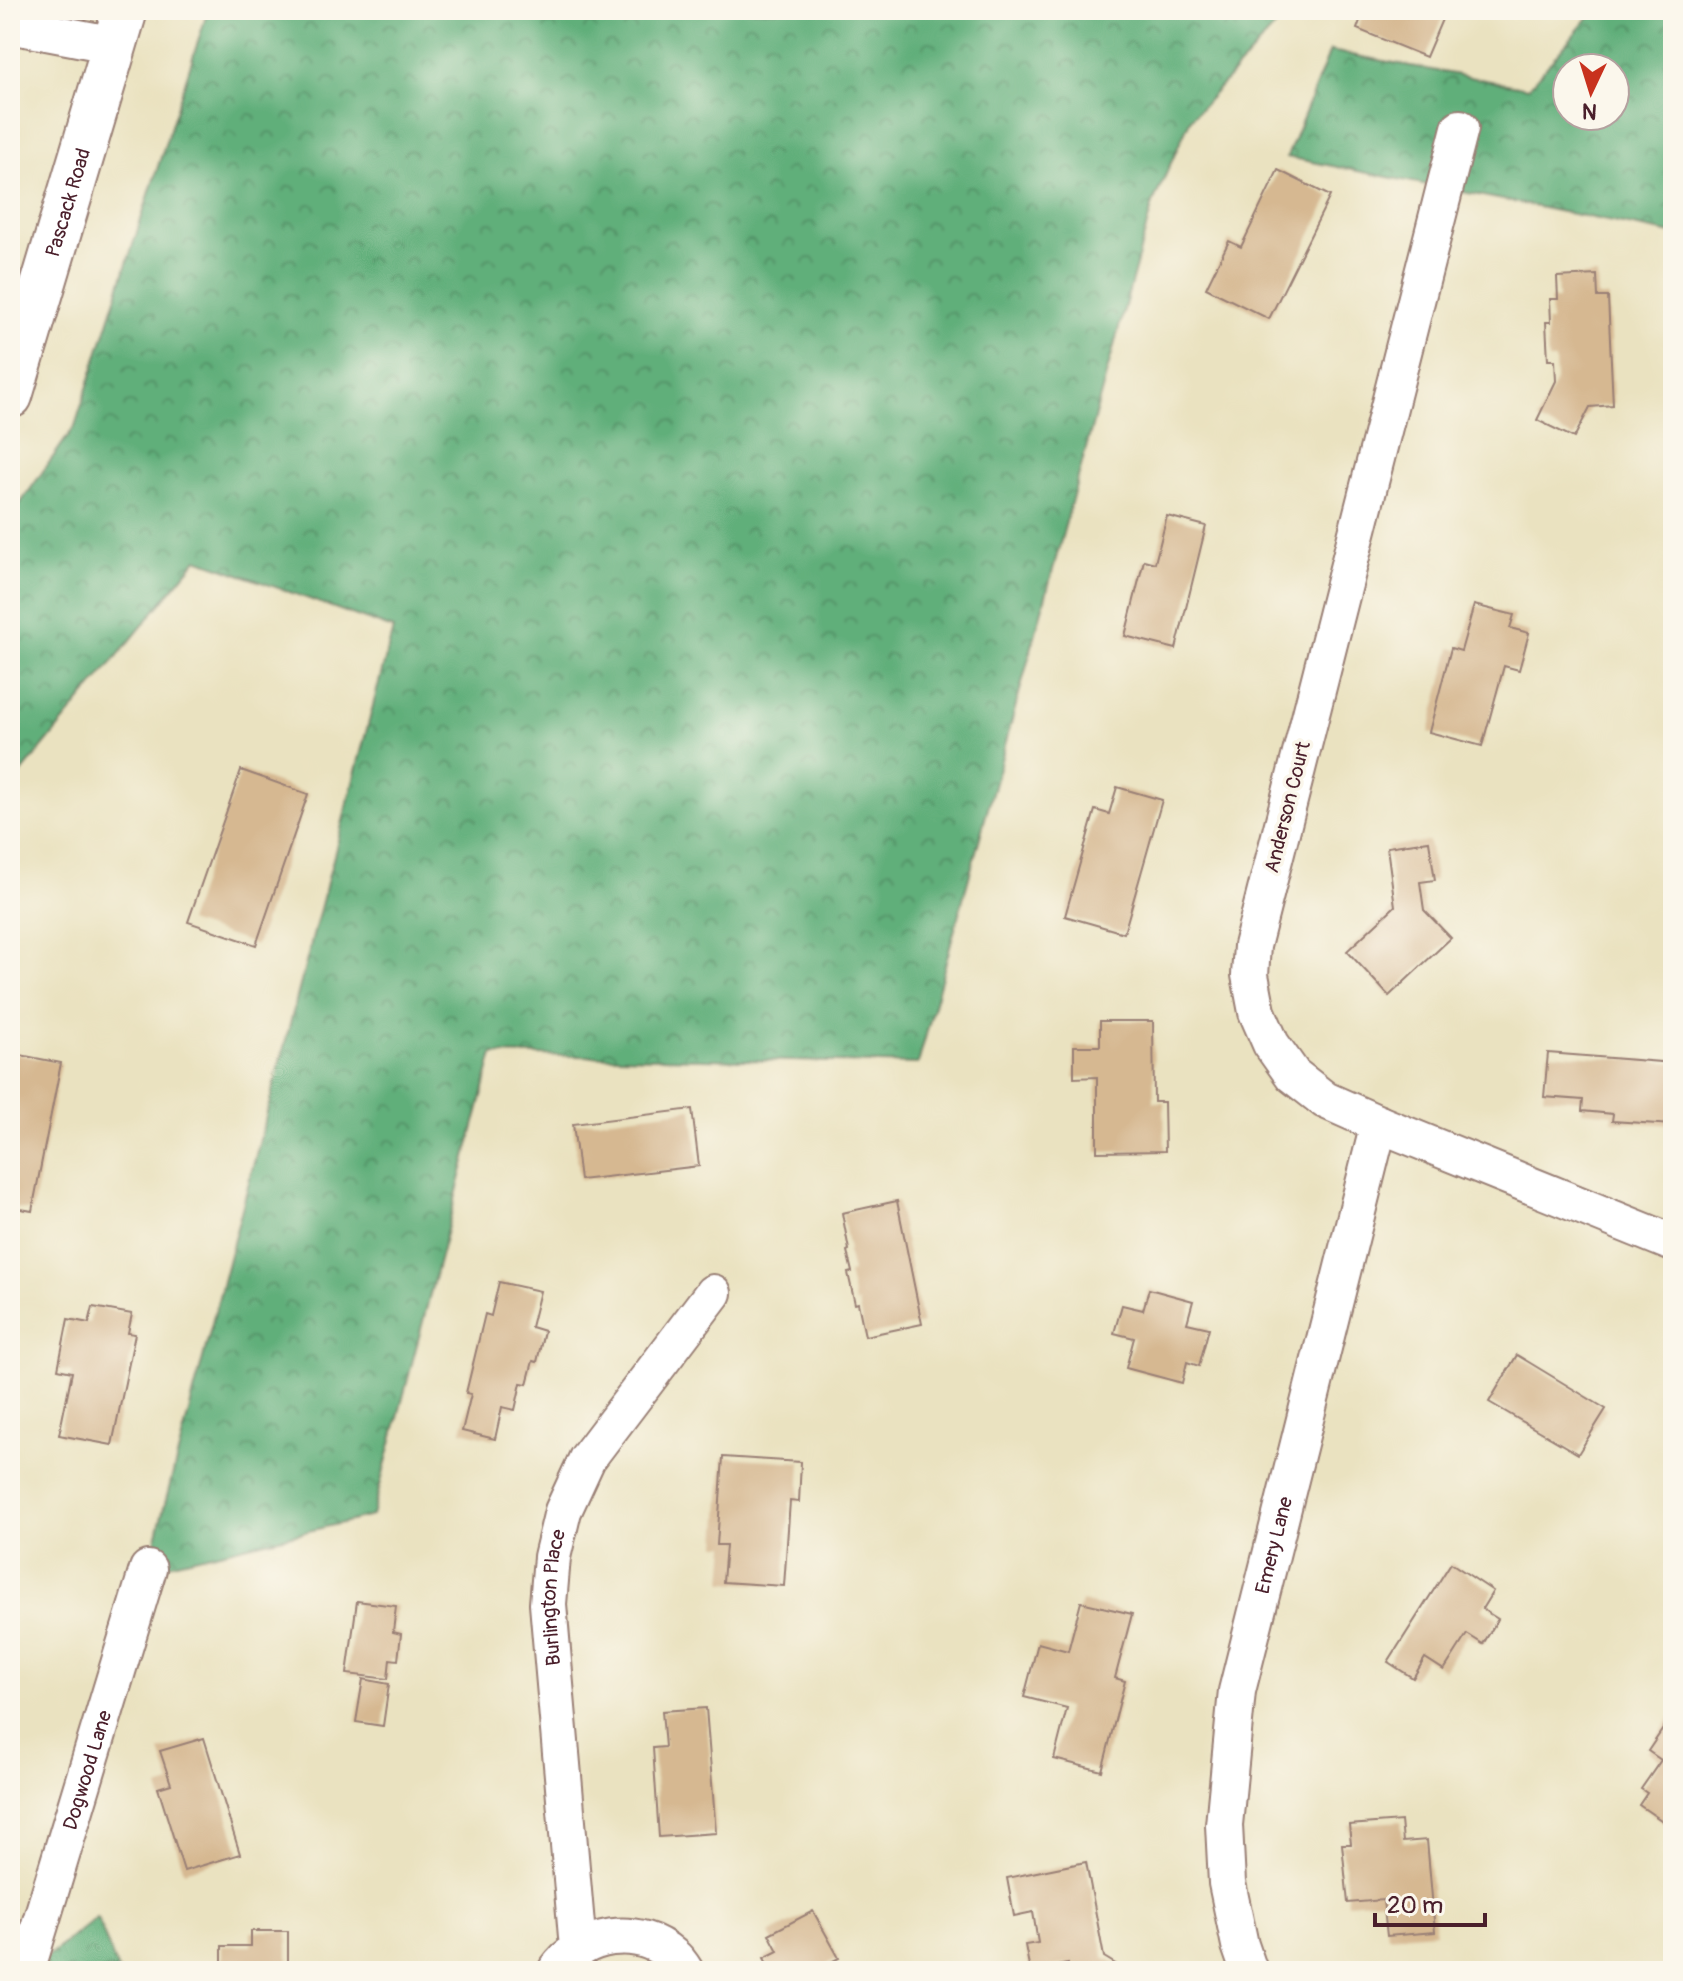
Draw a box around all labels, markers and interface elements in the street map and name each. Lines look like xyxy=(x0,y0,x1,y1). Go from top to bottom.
north arrow xyxy=(1551,52,1631,132)
text: N xyxy=(1581,96,1598,125)
street label: Pascack Road xyxy=(40,145,96,260)
street label: Anderson Court xyxy=(1259,738,1316,876)
street label: Emery Lane xyxy=(1250,1494,1298,1596)
street label: Burlington Place xyxy=(536,1527,571,1667)
street label: Dogwood Lane xyxy=(58,1707,117,1833)
scale bar xyxy=(1375,1877,1485,1927)
text: 20 m xyxy=(1387,1891,1443,1920)

